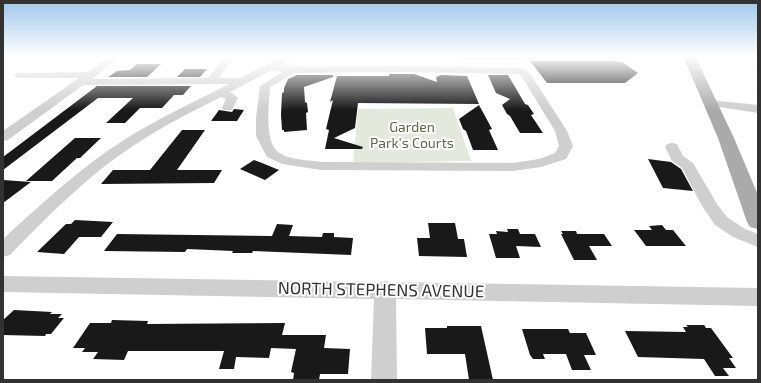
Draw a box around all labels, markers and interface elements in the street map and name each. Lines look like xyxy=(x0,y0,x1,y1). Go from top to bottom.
park label: Garden Park's Courts xyxy=(370,119,454,152)
street label: NORTH STEPHENS AVENUE xyxy=(278,278,484,302)

